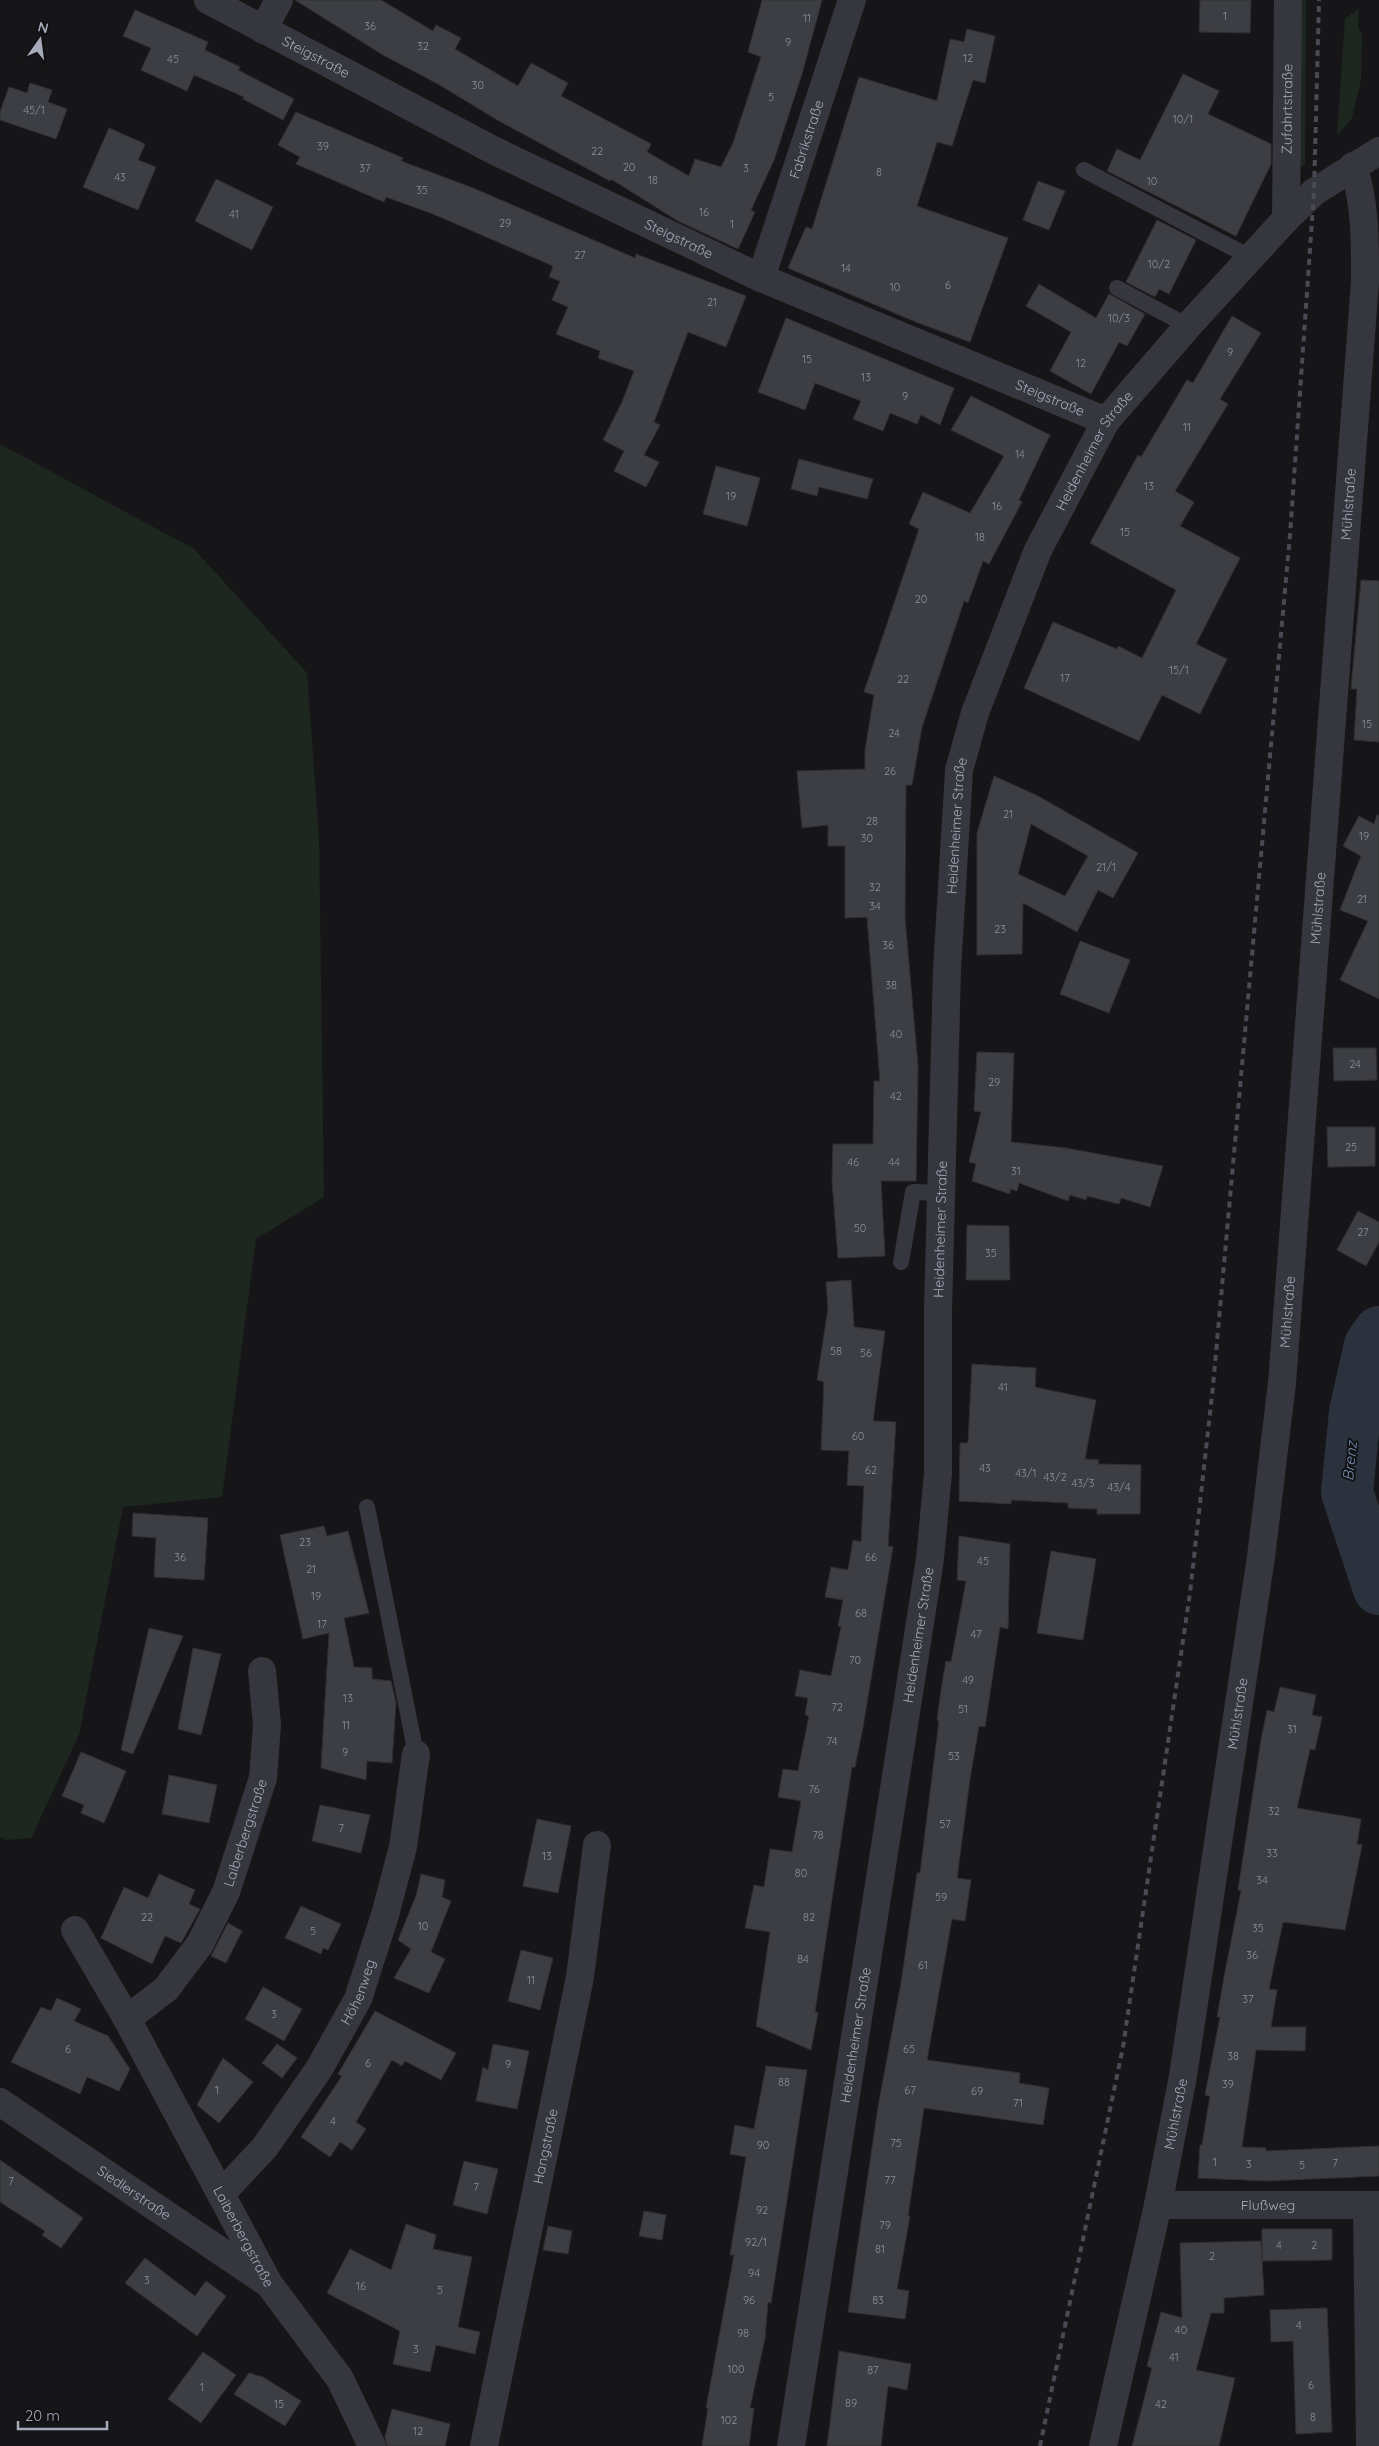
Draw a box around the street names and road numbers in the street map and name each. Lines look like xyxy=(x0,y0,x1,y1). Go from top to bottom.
street label: Steigstraße xyxy=(279,32,353,82)
street label: Zufahrtstraße xyxy=(1278,64,1296,154)
street label: Fabrikstraße xyxy=(785,97,828,181)
street label: Steigstraße xyxy=(642,215,716,263)
street label: Steigstraße xyxy=(1013,375,1088,420)
street label: Heidenheimer Straße xyxy=(1051,387,1137,514)
street label: Mühlstraße xyxy=(1337,467,1360,541)
street label: Heidenheimer Straße xyxy=(943,755,971,895)
street label: Mühlstraße xyxy=(1306,871,1329,945)
street label: Heidenheimer Straße xyxy=(929,1160,951,1298)
street label: Mühlstraße xyxy=(1276,1275,1299,1349)
street label: Heidenheimer Straße xyxy=(899,1566,938,1704)
street label: Mühlstraße xyxy=(1223,1677,1252,1751)
street label: Laiberbergstraße xyxy=(219,1776,271,1889)
street label: Höhenweg xyxy=(336,1957,379,2028)
street label: Heidenheimer Straße xyxy=(836,1966,875,2104)
street label: Mühlstraße xyxy=(1160,2077,1191,2151)
street label: Hangstraße xyxy=(529,2107,562,2186)
street label: Siedlerstraße xyxy=(94,2161,175,2224)
street label: Laiberbergstraße xyxy=(209,2183,278,2290)
street label: Flußweg xyxy=(1241,2196,1295,2214)

